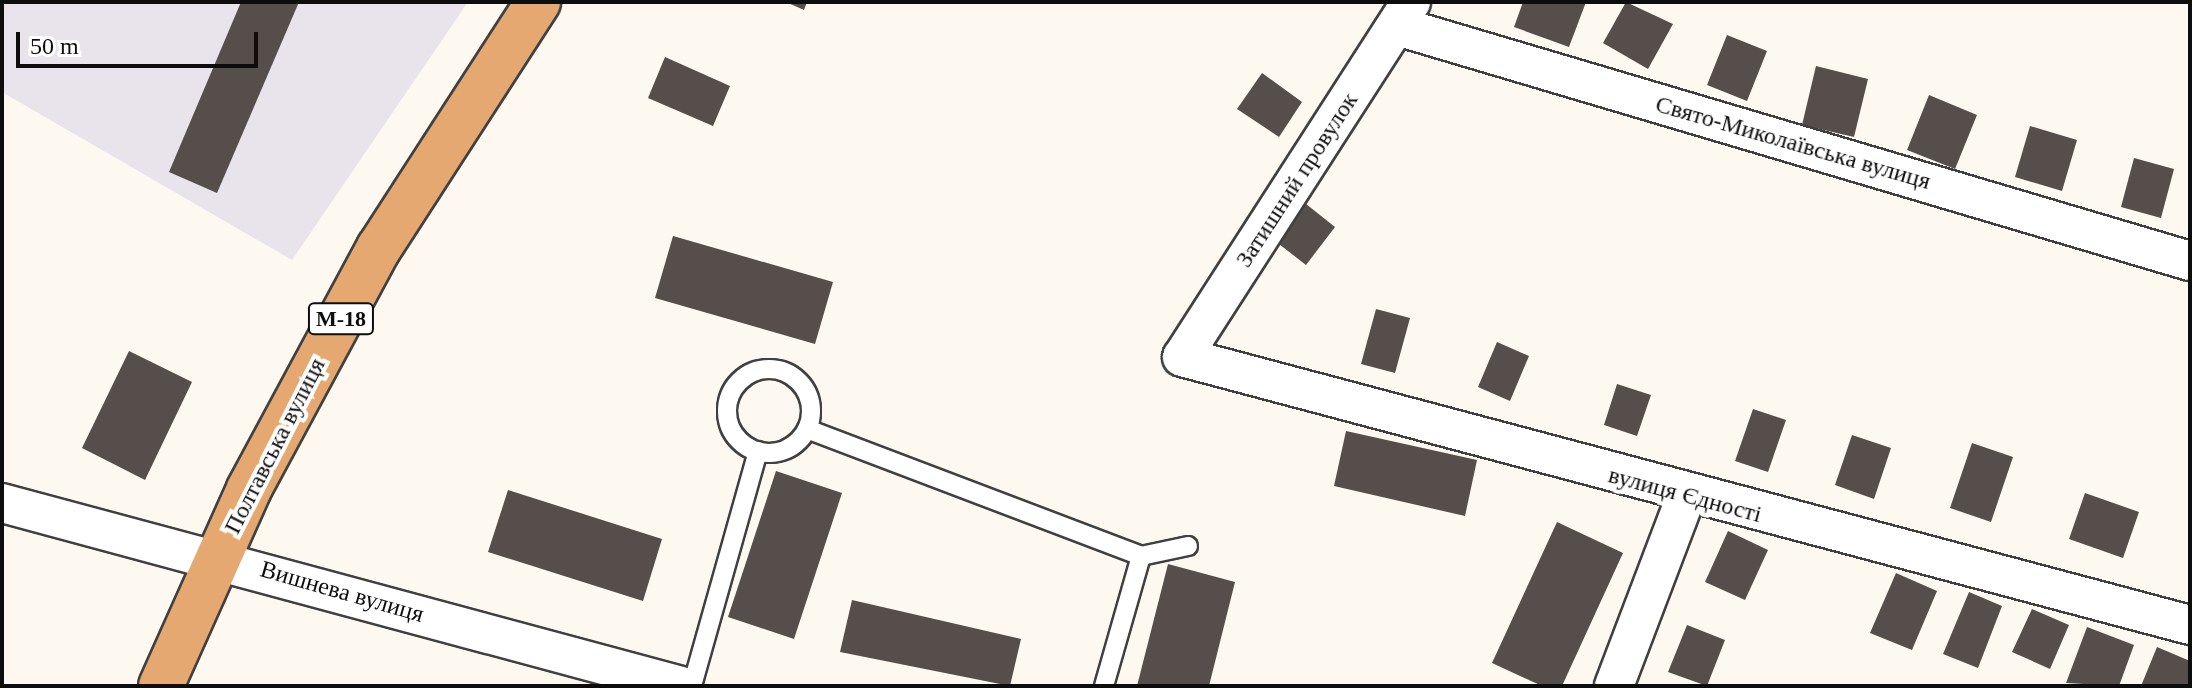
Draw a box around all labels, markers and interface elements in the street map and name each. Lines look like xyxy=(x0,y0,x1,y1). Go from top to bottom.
scale bar xyxy=(20,16,262,66)
text: 50 m xyxy=(30,33,79,59)
street label: Затишний провулок xyxy=(1230,87,1364,273)
street label: Свято-Миколаївська вулиця xyxy=(1652,90,1934,196)
road number: М-18 xyxy=(307,301,375,337)
street label: Полтавська вулиця xyxy=(218,353,332,539)
street label: вулиця Єдності xyxy=(1605,461,1765,529)
street label: Вишнева вулиця xyxy=(257,555,427,629)

